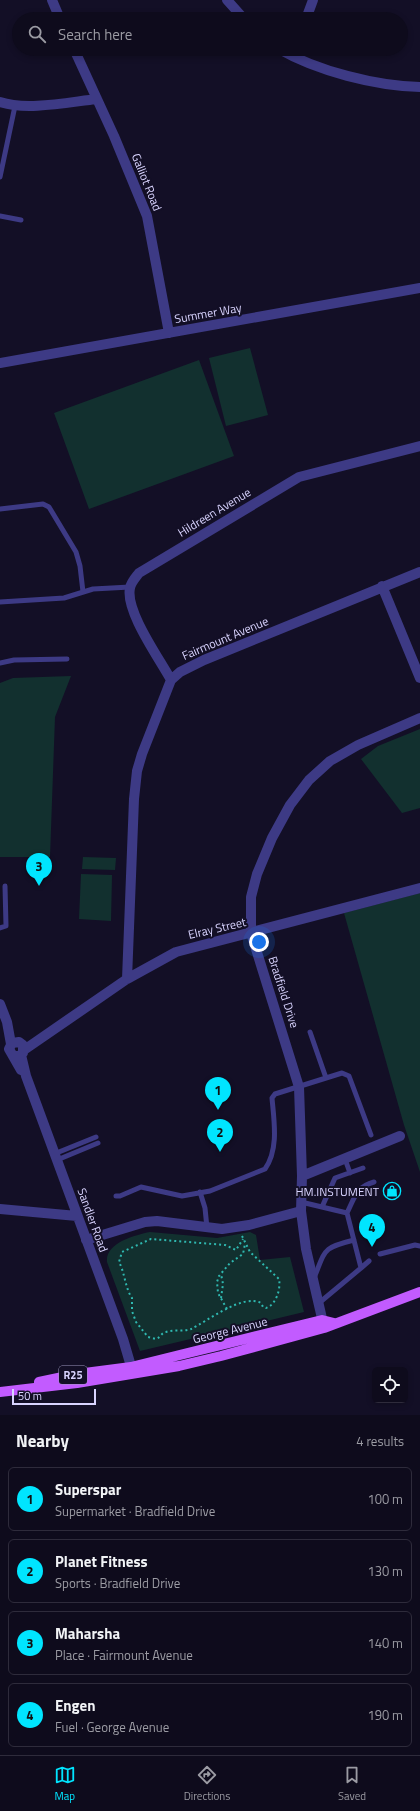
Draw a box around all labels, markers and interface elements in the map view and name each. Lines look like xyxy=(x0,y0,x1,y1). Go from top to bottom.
search box xyxy=(12,12,408,56)
icon: search xyxy=(26,23,48,45)
text: Search here xyxy=(58,23,132,46)
street label: Galliot Road xyxy=(127,150,167,214)
street label: Summer Way xyxy=(173,298,243,328)
street label: Hildreen Avenue xyxy=(174,483,254,541)
street label: Fairmount Avenue xyxy=(179,611,271,665)
pin: 3 xyxy=(26,853,52,886)
street label: Elray Street xyxy=(186,912,249,944)
your location xyxy=(249,932,269,952)
street label: Bradfield Drive xyxy=(263,954,305,1030)
pin: 1 xyxy=(205,1077,231,1110)
pin: 2 xyxy=(207,1119,233,1152)
shop icon: HM.INSTUMENT xyxy=(382,1181,402,1201)
place label: HM.INSTUMENT xyxy=(295,1182,380,1201)
street label: Sandler Road xyxy=(73,1185,113,1255)
pin: 4 xyxy=(359,1214,385,1247)
street label: George Avenue xyxy=(191,1312,269,1348)
road number: R25 xyxy=(59,1366,87,1384)
map controls xyxy=(372,1367,408,1403)
button: locate xyxy=(372,1367,408,1403)
scale bar xyxy=(12,1387,96,1406)
text: 50 m xyxy=(18,1388,42,1404)
text: Nearby xyxy=(16,1428,69,1454)
text: 4 results xyxy=(356,1431,404,1451)
text: Superspar xyxy=(55,1478,121,1501)
text: 1 xyxy=(26,1489,34,1509)
text: 100 m xyxy=(367,1489,403,1509)
text: Supermarket · Bradfield Drive xyxy=(55,1501,215,1521)
text: Planet Fitness xyxy=(55,1550,148,1573)
text: 2 xyxy=(26,1561,34,1581)
text: 130 m xyxy=(367,1561,403,1581)
text: Sports · Bradfield Drive xyxy=(55,1573,180,1593)
text: Maharsha xyxy=(55,1622,120,1645)
text: 3 xyxy=(26,1633,34,1653)
text: 140 m xyxy=(367,1633,403,1653)
text: Place · Fairmount Avenue xyxy=(55,1645,193,1665)
text: Engen xyxy=(55,1694,96,1717)
text: 4 xyxy=(26,1705,34,1725)
text: 190 m xyxy=(367,1705,403,1725)
text: Fuel · George Avenue xyxy=(55,1717,169,1737)
tab: Map xyxy=(54,1764,76,1804)
tab: Directions xyxy=(184,1764,230,1804)
tab: Saved xyxy=(338,1764,366,1804)

